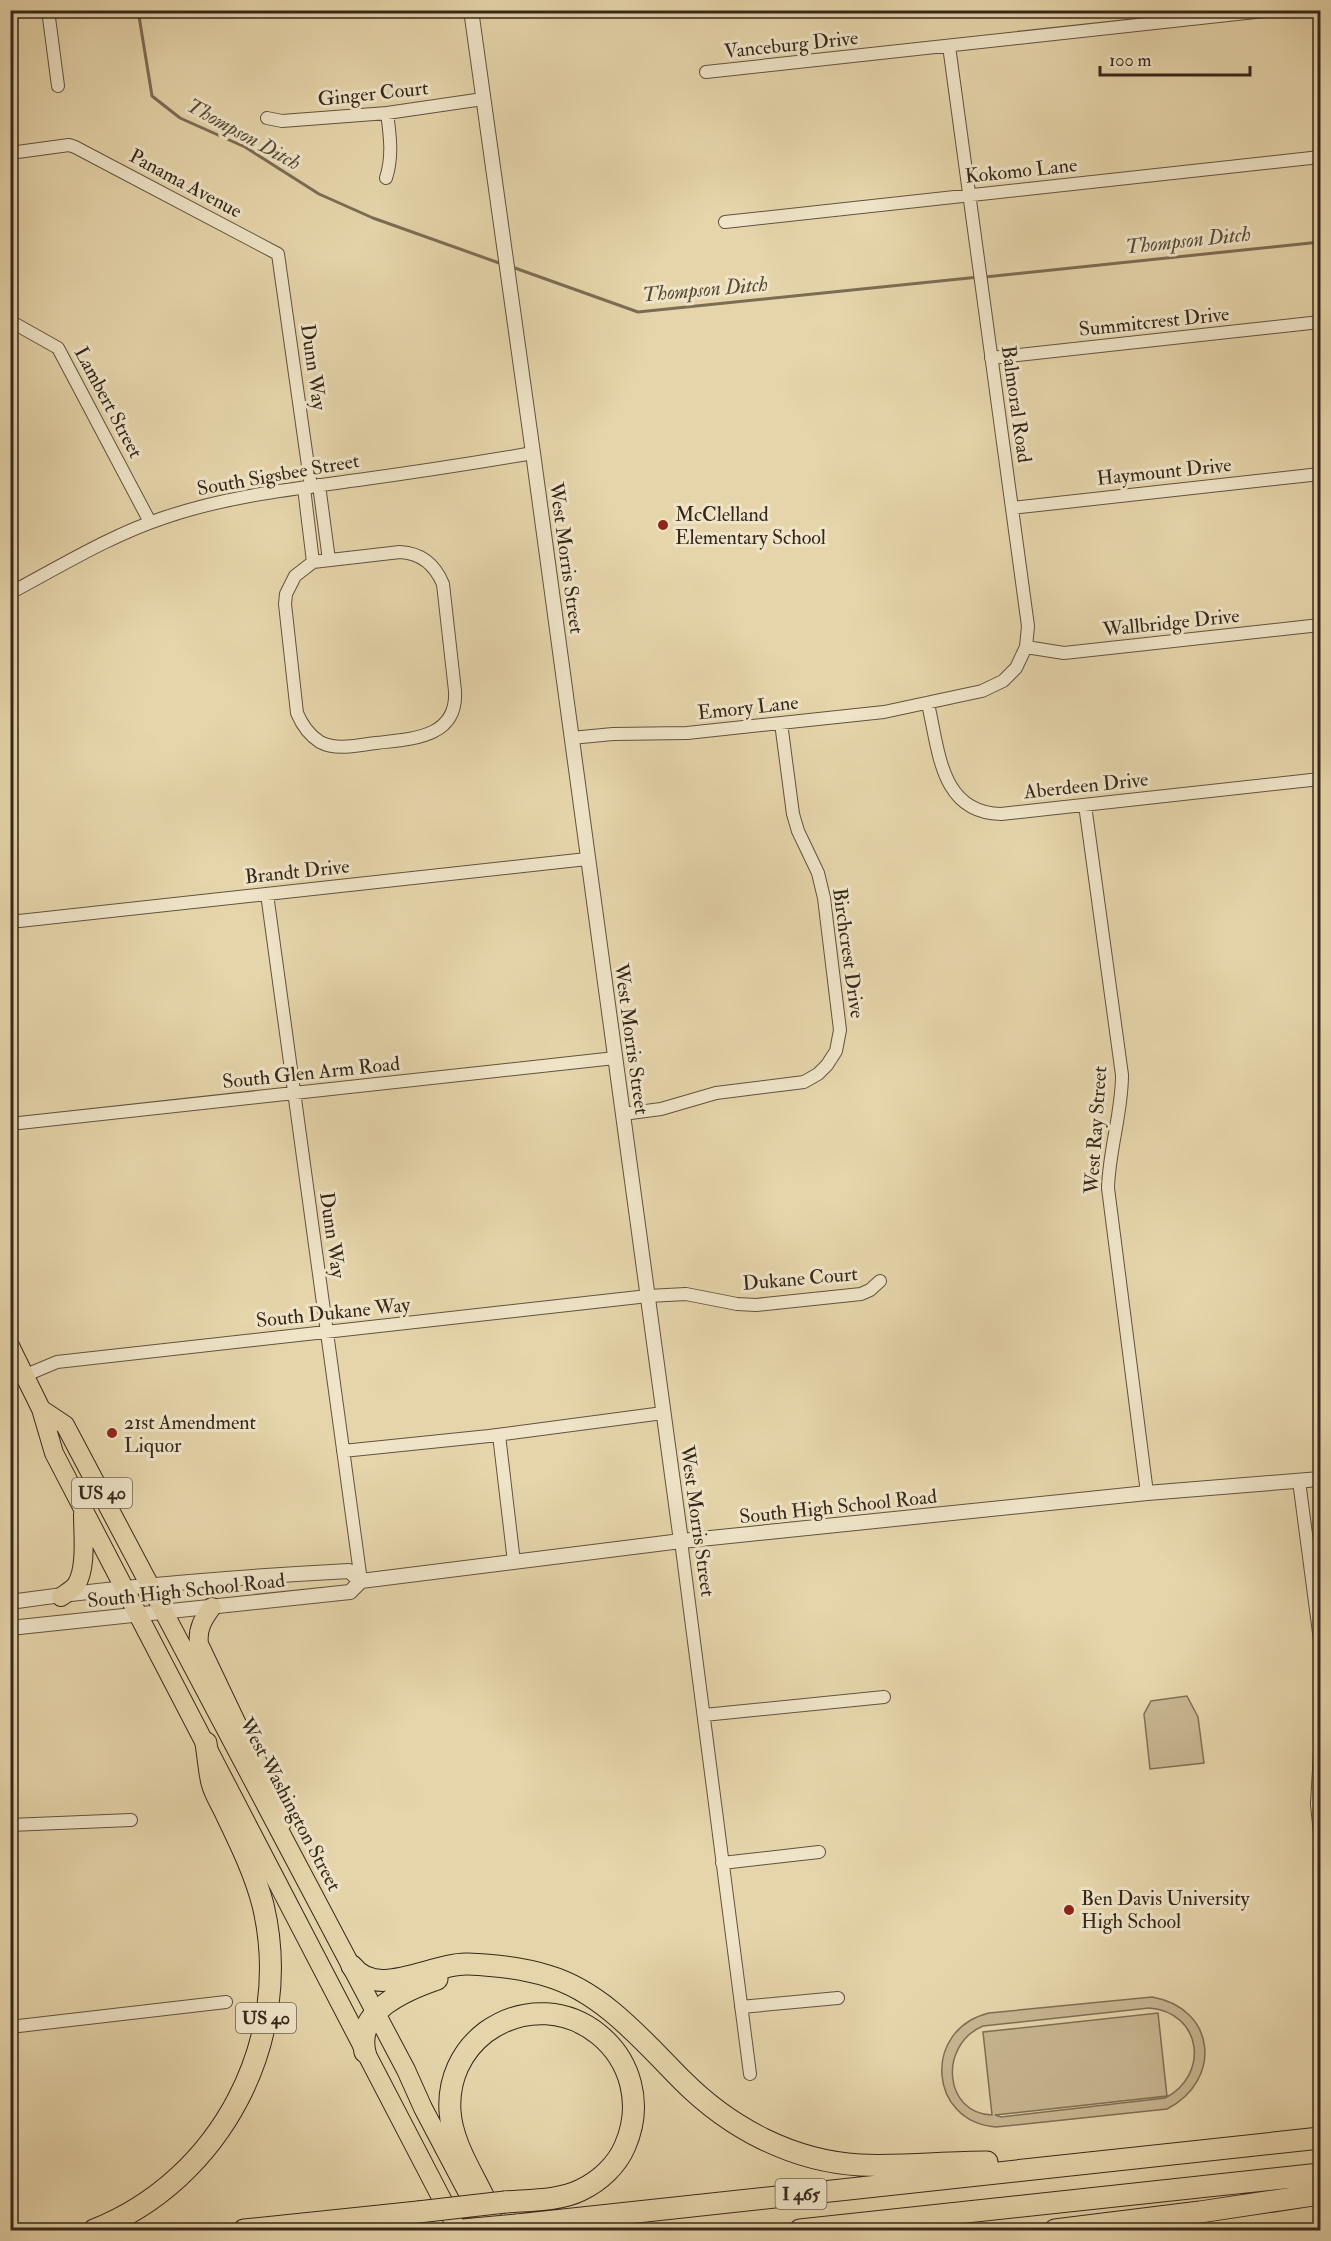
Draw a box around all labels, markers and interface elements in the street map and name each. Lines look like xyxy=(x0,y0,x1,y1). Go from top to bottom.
street label: Vanceburg Drive xyxy=(723,25,859,64)
scale bar xyxy=(1100,39,1250,77)
text: 100 m xyxy=(1109,49,1152,72)
street label: Ginger Court xyxy=(317,75,430,112)
water label: Thompson Ditch xyxy=(182,92,305,177)
street label: Panama Avenue xyxy=(125,143,246,224)
street label: Kokomo Lane xyxy=(964,152,1078,189)
water label: Thompson Ditch xyxy=(1124,220,1252,261)
water label: Thompson Ditch xyxy=(641,271,769,308)
street label: Summitcrest Drive xyxy=(1078,301,1231,342)
street label: Dunn Way xyxy=(295,322,332,413)
street label: Lambert Street xyxy=(69,342,149,463)
street label: Balmoral Road xyxy=(996,344,1037,465)
street label: South Sigsbee Street xyxy=(195,448,362,501)
street label: Haymount Drive xyxy=(1095,452,1233,491)
street label: West Morris Street xyxy=(543,480,590,636)
place label: McClelland Elementary School xyxy=(675,502,826,550)
marker: McClelland Elementary School xyxy=(656,518,670,532)
street label: Wallbridge Drive xyxy=(1100,603,1241,642)
street label: Emory Lane xyxy=(696,690,800,725)
street label: Aberdeen Drive xyxy=(1022,767,1150,805)
street label: Brandt Drive xyxy=(243,854,351,889)
street label: Birchcrest Drive xyxy=(827,886,870,1020)
street label: West Morris Street xyxy=(608,961,655,1117)
street label: South Glen Arm Road xyxy=(221,1051,401,1094)
street label: West Ray Street xyxy=(1078,1065,1112,1196)
street label: Dunn Way xyxy=(314,1190,351,1281)
street label: Dukane Court xyxy=(741,1261,859,1296)
street label: South Dukane Way xyxy=(255,1292,413,1333)
place label: 21st Amendment Liquor xyxy=(124,1410,256,1458)
marker: 21st Amendment Liquor xyxy=(105,1426,119,1440)
street label: West Morris Street xyxy=(674,1443,721,1599)
road number: US 40 xyxy=(72,1478,132,1508)
street label: South High School Road xyxy=(738,1484,938,1529)
street label: South High School Road xyxy=(86,1568,286,1613)
street label: West Washington Street xyxy=(234,1712,347,1896)
place label: Ben Davis University High School xyxy=(1081,1886,1251,1934)
marker: Ben Davis University High School xyxy=(1062,1903,1076,1917)
road number: US 40 xyxy=(236,2003,296,2033)
road number: I 465 xyxy=(776,2179,826,2209)

